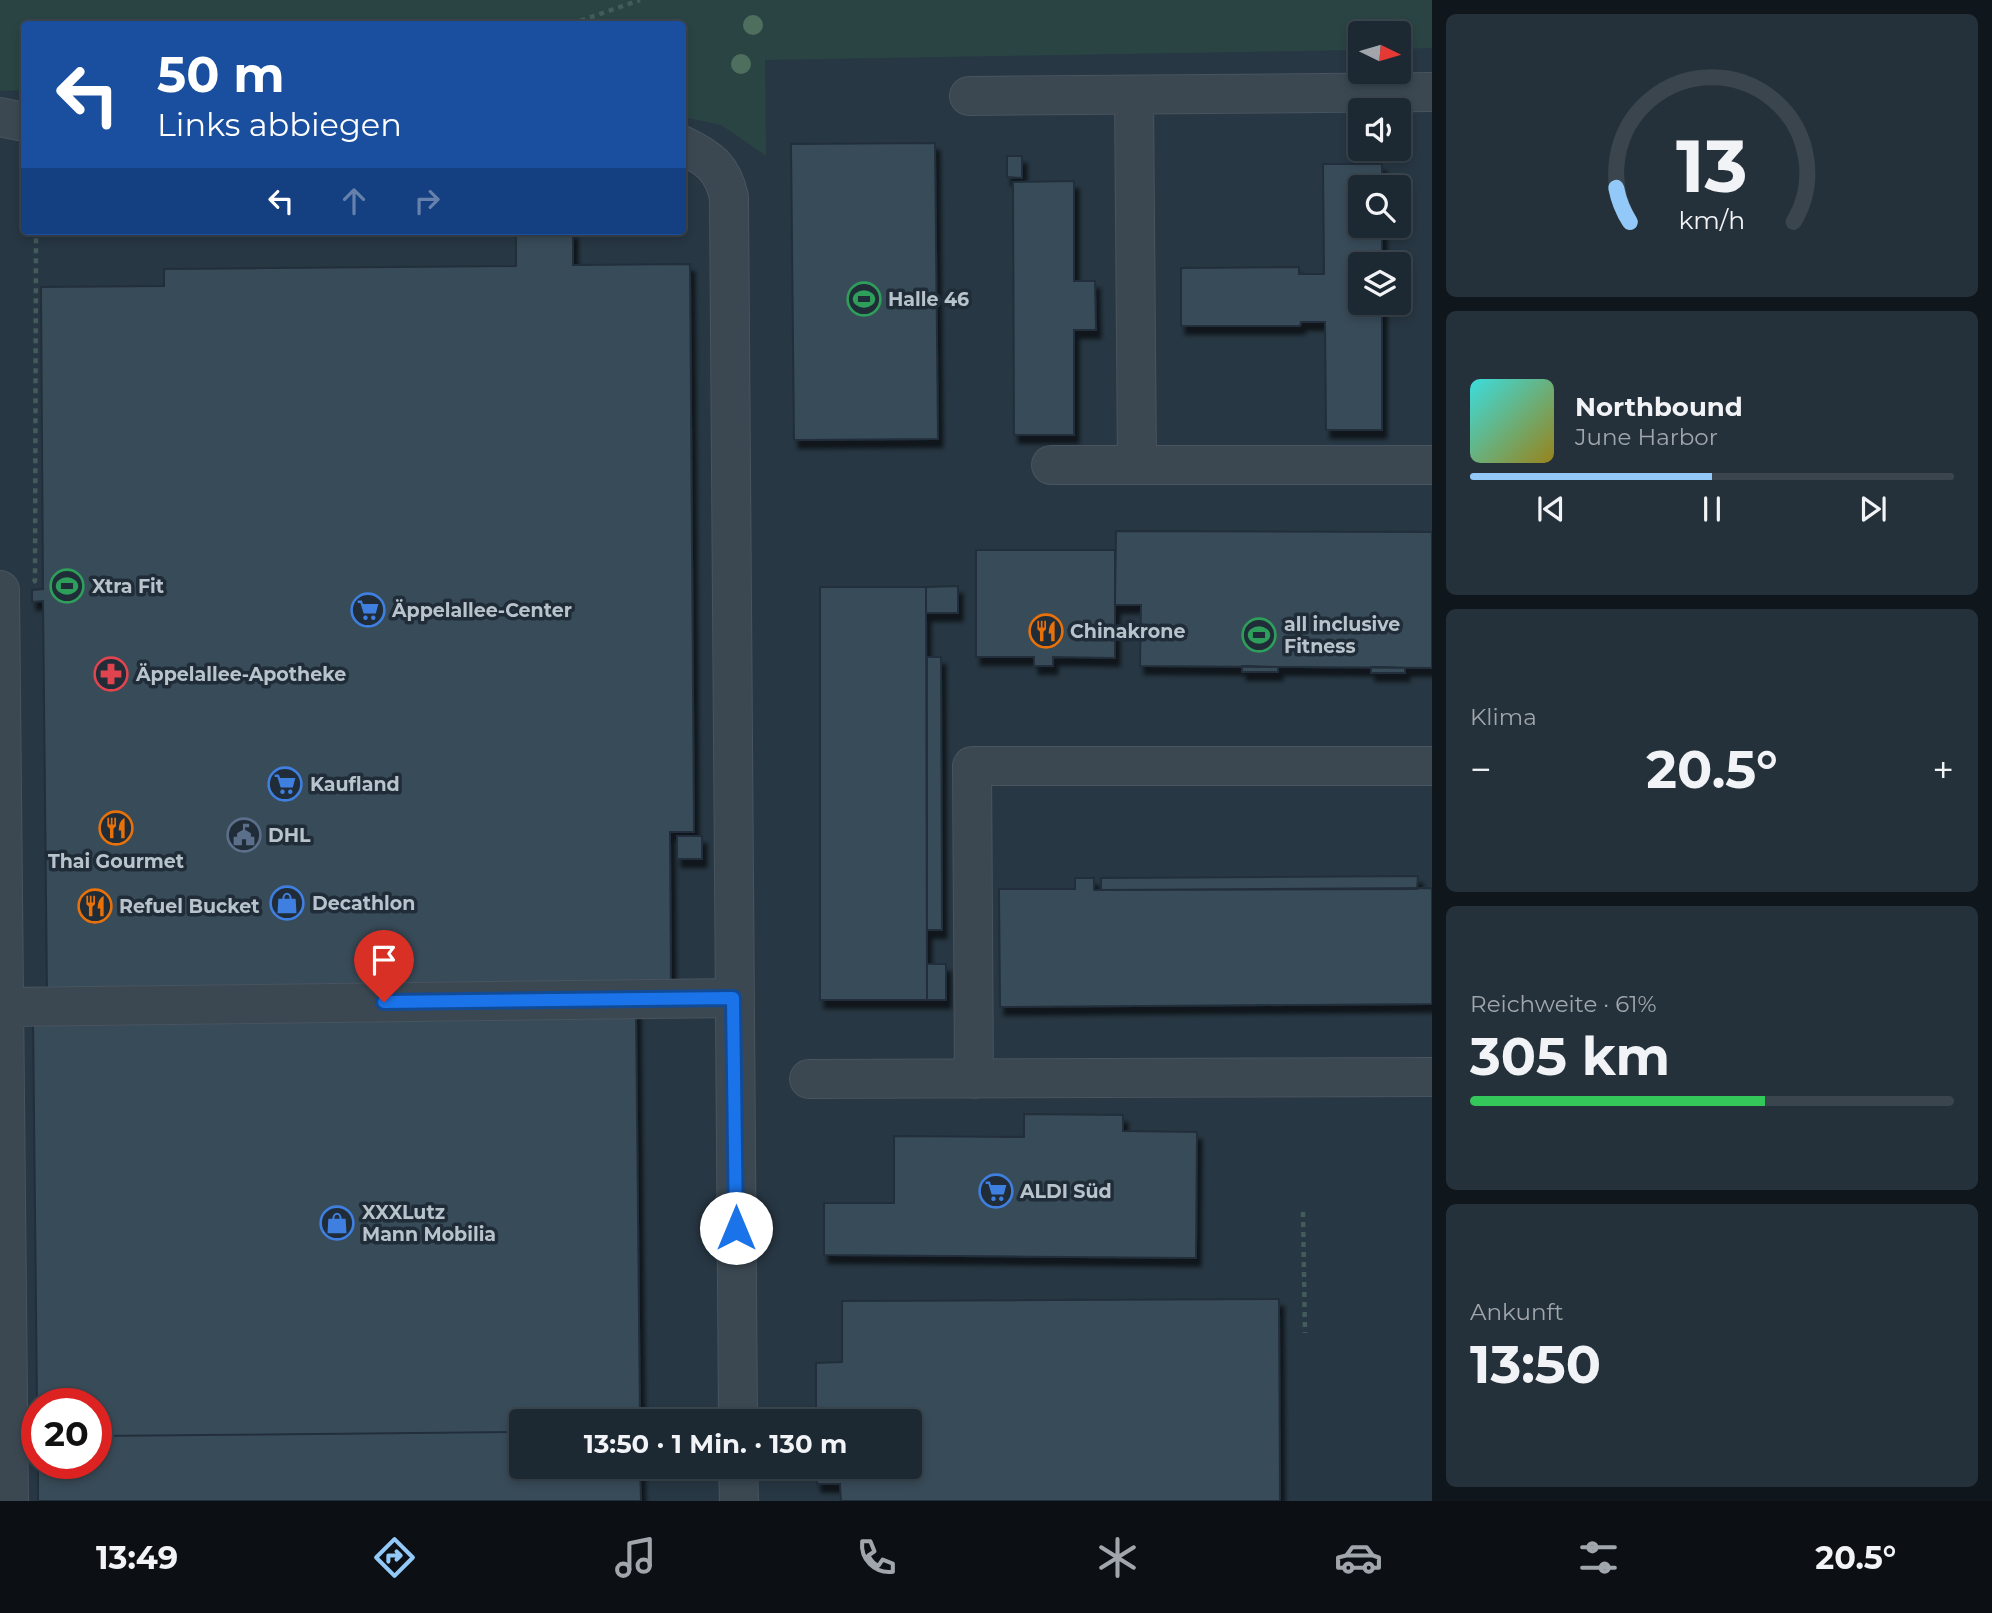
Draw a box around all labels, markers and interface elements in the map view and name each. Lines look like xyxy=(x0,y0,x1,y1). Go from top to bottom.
north arrow xyxy=(1348,21,1410,84)
map controls xyxy=(1348,21,1411,315)
text: 50 m xyxy=(157,45,285,104)
icon: left xyxy=(42,49,133,140)
button: sound xyxy=(1348,98,1411,161)
text: Links abbiegen xyxy=(157,105,402,144)
text: 13 xyxy=(1676,122,1748,210)
button: search xyxy=(1348,175,1411,238)
icon: left xyxy=(262,182,300,220)
icon: ahead xyxy=(335,182,373,220)
icon: right xyxy=(408,182,446,220)
text: km/h xyxy=(1679,205,1745,235)
button: layers xyxy=(1348,252,1411,315)
sports icon: Halle 46 xyxy=(845,280,883,318)
place label: Halle 46 xyxy=(888,288,969,311)
text: Northbound xyxy=(1575,391,1743,423)
text: June Harbor xyxy=(1575,423,1718,451)
icon: previous xyxy=(1532,490,1570,528)
icon: pause xyxy=(1693,490,1731,528)
icon: next xyxy=(1854,490,1892,528)
sports icon: Xtra Fit xyxy=(48,567,86,605)
place label: Xtra Fit xyxy=(92,575,164,598)
supermarket icon: Äppelallee-Center xyxy=(349,591,387,629)
place label: Äppelallee-Center xyxy=(391,599,572,622)
restaurant icon: Chinakrone xyxy=(1027,612,1065,650)
place label: all inclusive Fitness xyxy=(1284,613,1400,658)
sports icon: all inclusive Fitness xyxy=(1240,616,1278,654)
place label: Chinakrone xyxy=(1070,620,1186,643)
pharmacy icon: Äppelallee-Apotheke xyxy=(92,655,130,693)
place label: Äppelallee-Apotheke xyxy=(135,663,346,686)
text: Klima xyxy=(1470,703,1537,731)
text: 20.5° xyxy=(1646,738,1778,801)
text: − xyxy=(1470,746,1492,793)
text: + xyxy=(1932,746,1954,793)
supermarket icon: Kaufland xyxy=(266,765,304,803)
place label: Kaufland xyxy=(310,773,400,796)
restaurant icon: Thai Gourmet xyxy=(97,809,135,847)
public building icon: DHL xyxy=(225,816,263,854)
place label: DHL xyxy=(268,824,311,847)
place label: Thai Gourmet xyxy=(48,850,184,873)
shop icon: Decathlon xyxy=(268,884,306,922)
restaurant icon: Refuel Bucket xyxy=(76,887,114,925)
place label: Decathlon xyxy=(312,892,415,915)
place label: Refuel Bucket xyxy=(119,895,259,918)
pin xyxy=(354,930,414,1002)
icon: arrive xyxy=(365,941,403,979)
text: Reichweite · 61% xyxy=(1470,990,1657,1018)
text: 305 km xyxy=(1470,1025,1670,1088)
supermarket icon: ALDI Süd xyxy=(977,1172,1015,1210)
place label: ALDI Süd xyxy=(1019,1180,1112,1203)
position arrow xyxy=(699,1191,773,1265)
place label: XXXLutz Mann Mobilia xyxy=(362,1201,496,1246)
shop icon: XXXLutz Mann Mobilia xyxy=(318,1204,356,1242)
text: Ankunft xyxy=(1470,1298,1564,1326)
text: 13:50 xyxy=(1470,1333,1601,1396)
speed limit sign: 20 xyxy=(21,1388,112,1479)
text: 13:50 · 1 Min. · 130 m xyxy=(584,1428,847,1460)
icon: directions xyxy=(370,1533,419,1582)
icon: music xyxy=(611,1533,660,1582)
icon: phone xyxy=(852,1533,901,1582)
icon: climate xyxy=(1093,1533,1142,1582)
icon: car xyxy=(1334,1533,1383,1582)
icon: filters xyxy=(1574,1533,1623,1582)
text: 13:49 xyxy=(96,1538,178,1577)
text: 20.5° xyxy=(1815,1538,1896,1577)

